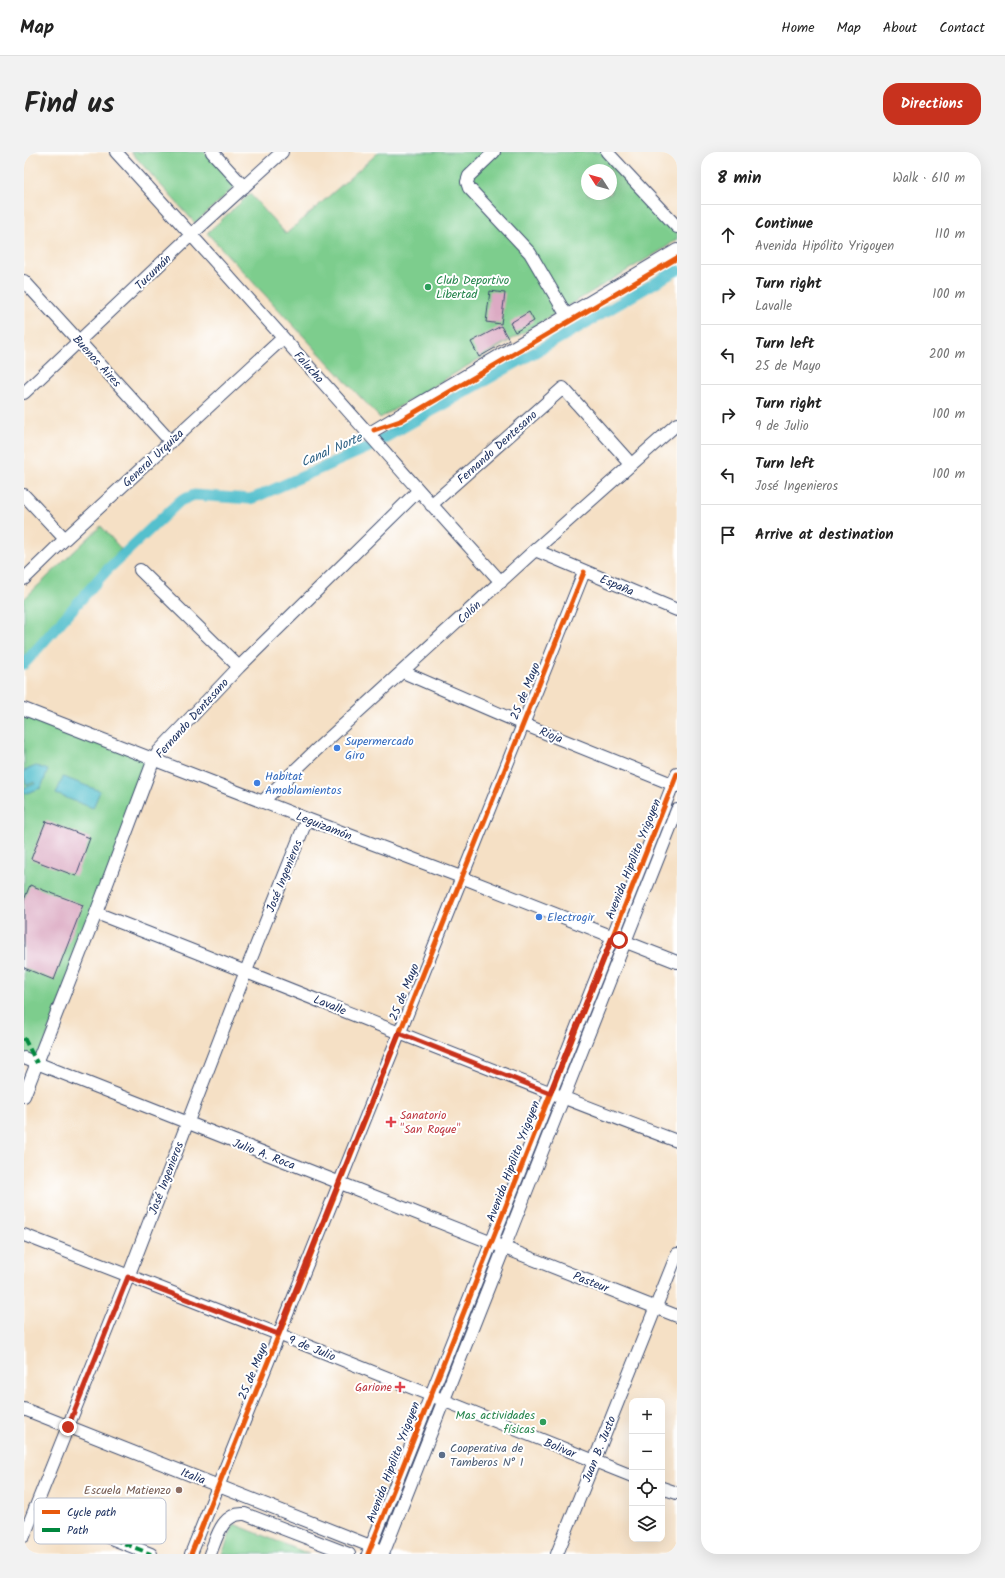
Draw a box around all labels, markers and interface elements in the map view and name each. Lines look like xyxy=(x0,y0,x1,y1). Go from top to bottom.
text: Map xyxy=(20,13,54,43)
text: Home xyxy=(781,17,815,39)
text: Map xyxy=(837,17,861,39)
text: About xyxy=(883,17,917,39)
text: Contact xyxy=(939,17,985,39)
text: Find us xyxy=(24,82,115,127)
button: Directions xyxy=(883,83,981,125)
north arrow xyxy=(581,164,617,200)
text: 8 min xyxy=(717,165,761,192)
text: Walk · 610 m xyxy=(893,168,965,189)
text: Continue xyxy=(755,212,813,236)
icon: ahead xyxy=(717,224,739,246)
text: 110 m xyxy=(935,224,965,245)
text: Avenida Hipólito Yrigoyen xyxy=(755,236,894,257)
street label: Tucumán xyxy=(131,250,176,295)
place label: Club Deportivo Libertad xyxy=(436,271,509,304)
text: Turn right xyxy=(755,272,822,296)
marker: Club Deportivo Libertad xyxy=(423,282,433,292)
icon: right xyxy=(717,284,739,306)
text: 100 m xyxy=(932,284,965,305)
text: Lavalle xyxy=(755,296,792,317)
street label: Buenos Aires xyxy=(68,331,126,392)
text: Turn left xyxy=(755,332,815,356)
icon: left xyxy=(717,344,739,366)
text: 200 m xyxy=(929,344,965,365)
street label: Falucho xyxy=(289,347,328,388)
text: 25 de Mayo xyxy=(755,356,821,377)
text: Turn right xyxy=(755,392,822,416)
icon: right xyxy=(717,404,739,426)
text: 100 m xyxy=(932,404,965,425)
street label: Fernando Dentesano xyxy=(453,406,542,489)
text: 9 de Julio xyxy=(755,416,809,437)
street label: General Urquiza xyxy=(118,424,189,492)
water label: Canal Norte xyxy=(298,427,367,473)
text: Turn left xyxy=(755,452,815,476)
icon: left xyxy=(717,464,739,486)
text: 100 m xyxy=(932,464,965,485)
text: José Ingenieros xyxy=(755,476,838,497)
text: Arrive at destination xyxy=(755,523,894,547)
icon: arrive xyxy=(717,524,739,546)
street label: España xyxy=(597,570,637,601)
street label: Colón xyxy=(453,596,486,629)
street label: 25 de Mayo xyxy=(505,660,546,723)
street label: Fernando Dentesano xyxy=(151,674,234,763)
street label: Rioja xyxy=(536,722,566,749)
place label: Supermercado Giro xyxy=(345,732,414,765)
marker: Supermercado Giro xyxy=(332,743,342,753)
place label: Habitat Amoblamientos xyxy=(265,767,342,800)
marker: Habitat Amoblamientos xyxy=(252,778,262,788)
street label: Avenida Hipólito Yrigoyen xyxy=(601,796,666,922)
street label: Leguizamón xyxy=(293,807,355,846)
street label: José Ingenieros xyxy=(261,837,308,915)
place label: Electrogir xyxy=(547,908,595,927)
marker: Electrogir xyxy=(534,912,544,922)
route start xyxy=(610,931,628,949)
street label: 25 de Mayo xyxy=(384,961,425,1024)
street label: Lavalle xyxy=(310,990,350,1021)
street label: Avenida Hipólito Yrigoyen xyxy=(482,1098,545,1225)
place label: Sanatorio "San Roque" xyxy=(400,1106,460,1139)
marker: Sanatorio "San Roque" xyxy=(385,1116,397,1128)
street label: Julio A. Roca xyxy=(230,1134,298,1175)
street label: José Ingenieros xyxy=(144,1139,189,1217)
street label: Pasteur xyxy=(570,1267,612,1298)
street label: 9 de Julio xyxy=(285,1330,338,1367)
street label: 25 de Mayo xyxy=(233,1340,274,1403)
place label: Garione xyxy=(355,1378,393,1397)
marker: Garione xyxy=(395,1382,405,1392)
map controls xyxy=(629,1398,665,1542)
button: + xyxy=(629,1398,665,1434)
street label: Avenida Hipólito Yrigoyen xyxy=(362,1399,425,1526)
place label: Mas actividades físicas xyxy=(455,1406,535,1439)
street label: Juan B. Justo xyxy=(578,1413,621,1485)
marker: Mas actividades físicas xyxy=(538,1417,548,1427)
route end xyxy=(59,1418,77,1436)
street label: Bolivar xyxy=(541,1433,580,1464)
button: − xyxy=(629,1434,665,1470)
place label: Cooperativa de Tamberos N° 1 xyxy=(450,1439,524,1472)
marker: Cooperativa de Tamberos N° 1 xyxy=(437,1450,447,1460)
street label: Italia xyxy=(178,1463,208,1490)
button: locate xyxy=(629,1470,665,1506)
place label: Escuela Matienzo xyxy=(84,1481,171,1500)
marker: Escuela Matienzo xyxy=(174,1485,184,1495)
legend xyxy=(34,1498,166,1544)
text: Cycle path xyxy=(67,1504,116,1522)
button: layers xyxy=(629,1506,665,1542)
text: Path xyxy=(67,1522,88,1540)

